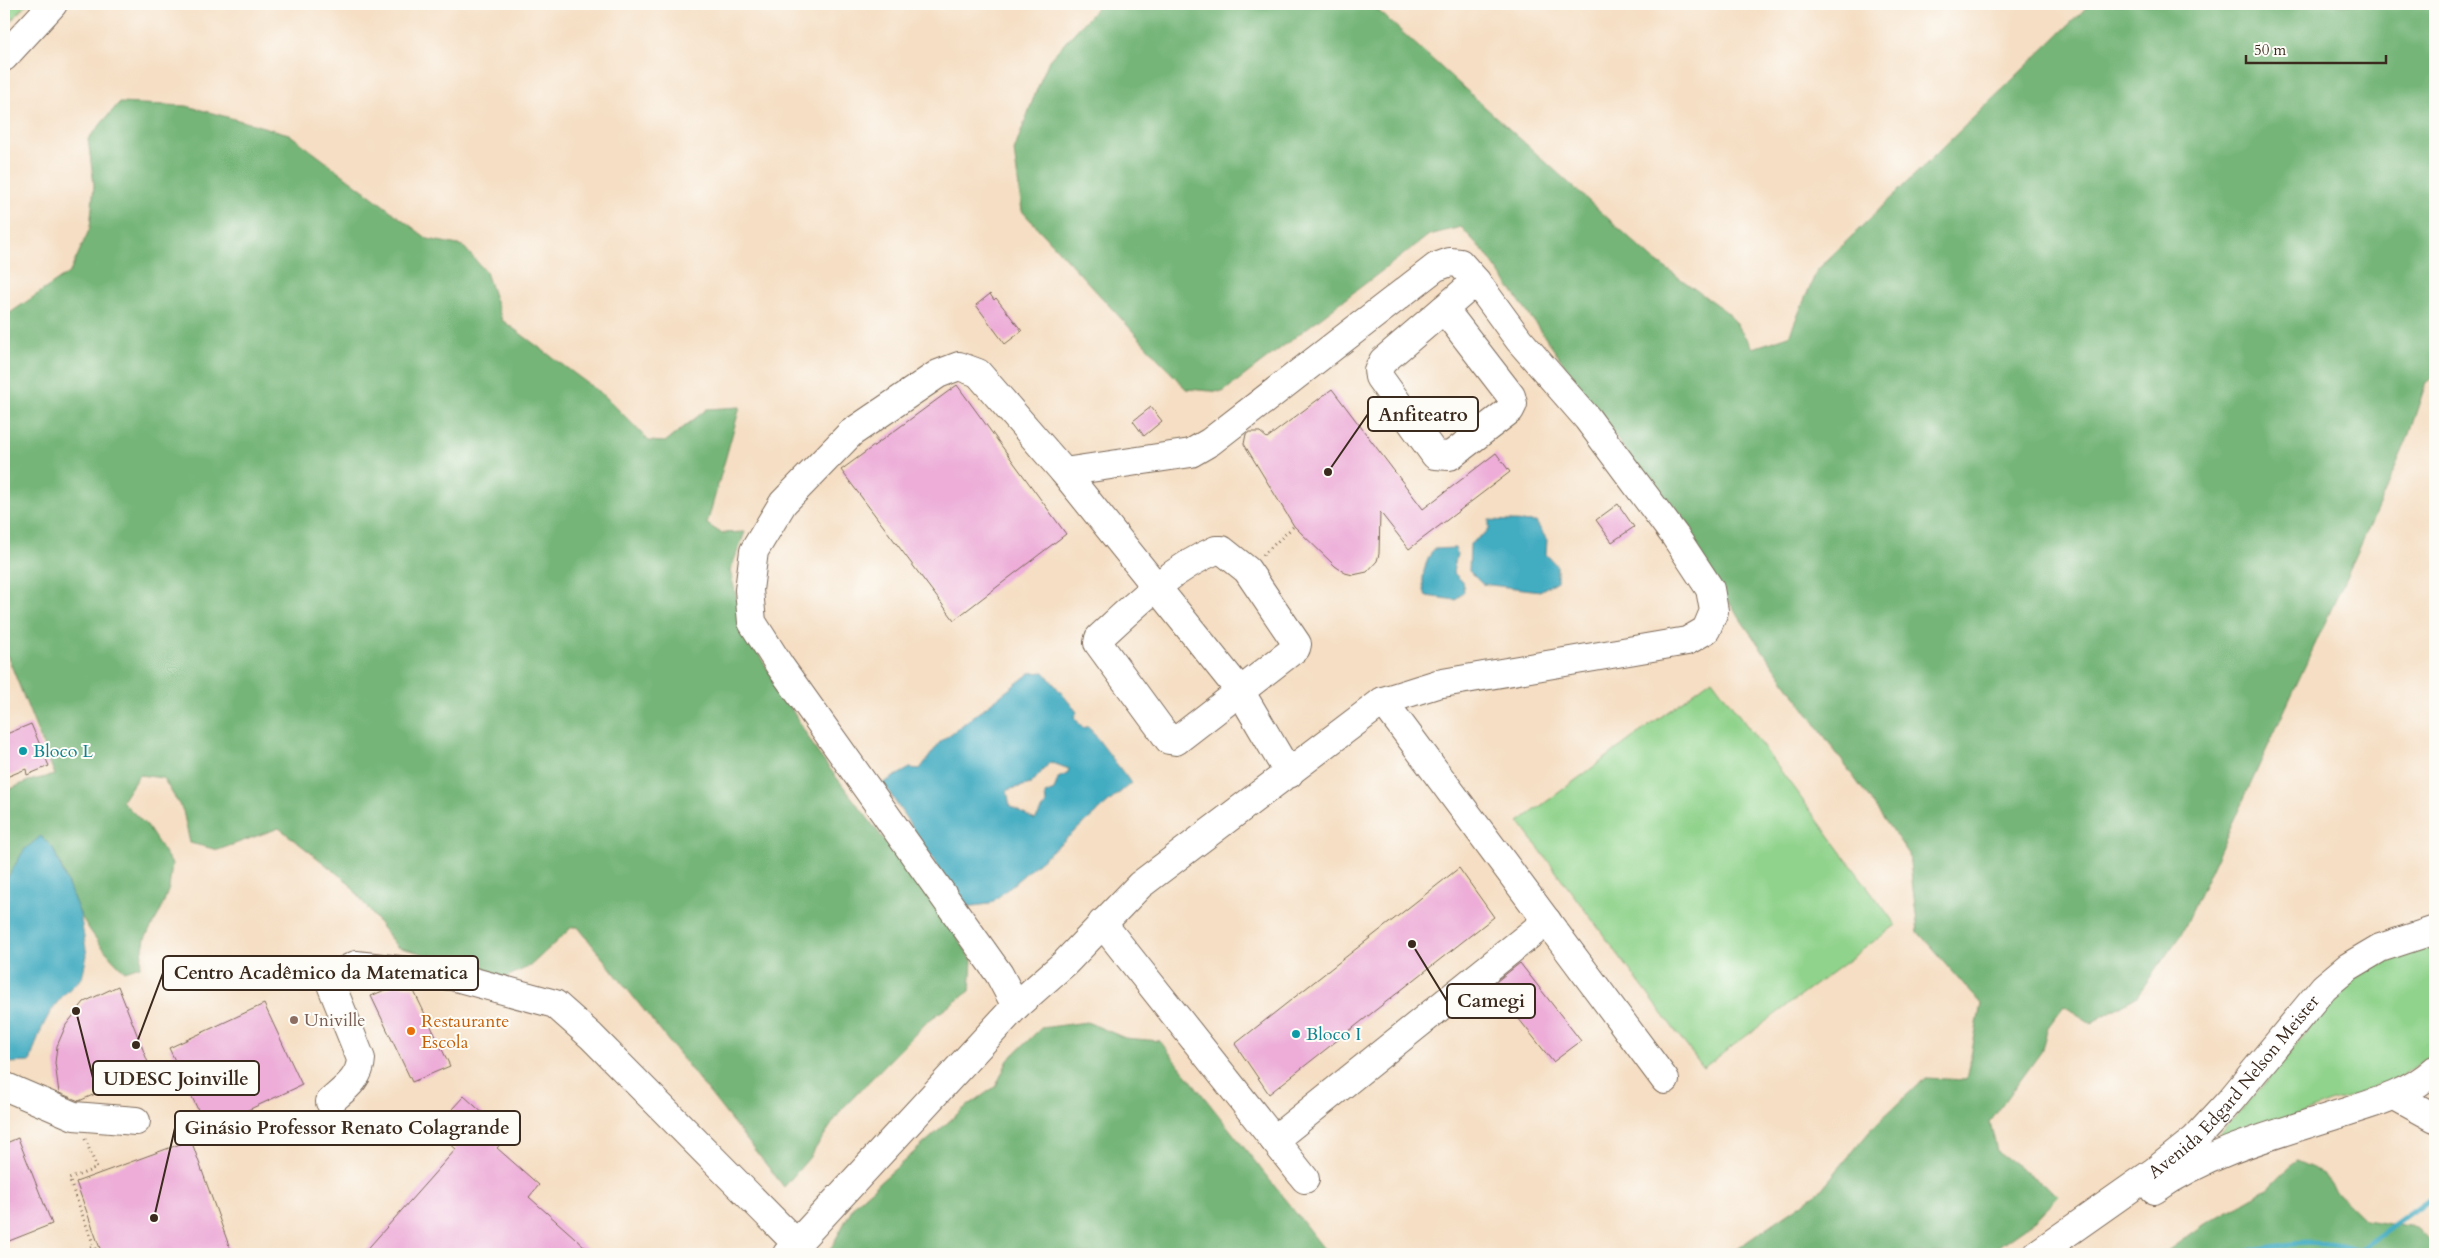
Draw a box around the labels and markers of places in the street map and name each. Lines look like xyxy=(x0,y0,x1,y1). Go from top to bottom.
callout: Anfiteatro xyxy=(1368,397,1478,431)
place label: Bloco L xyxy=(33,739,93,764)
marker: Bloco L xyxy=(17,745,29,757)
callout: Centro Acadêmico da Matematica xyxy=(163,956,478,990)
callout: Camegi xyxy=(1447,984,1535,1018)
place label: Univille xyxy=(304,1008,366,1033)
place label: Restaurante Escola xyxy=(421,1009,509,1055)
marker: Univille xyxy=(288,1014,300,1026)
place label: Bloco I xyxy=(1306,1022,1361,1047)
marker: Restaurante Escola xyxy=(405,1025,417,1037)
marker: Bloco I xyxy=(1290,1028,1302,1040)
callout: UDESC Joinville xyxy=(93,1061,259,1095)
callout: Ginásio Professor Renato Colagrande xyxy=(175,1111,520,1145)

